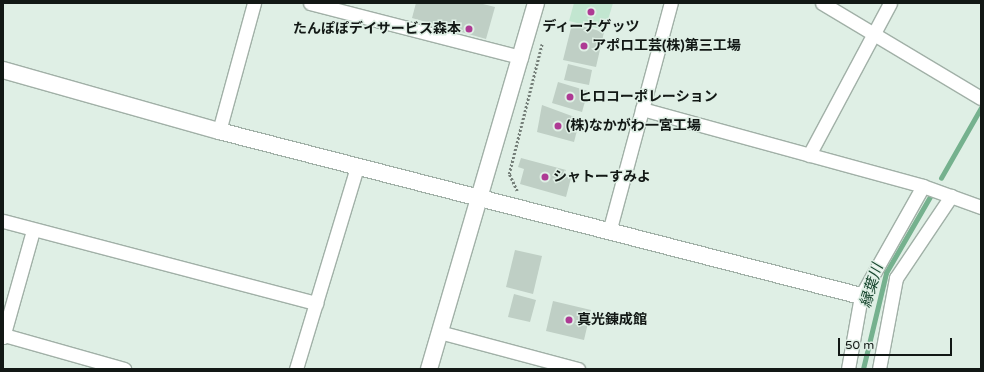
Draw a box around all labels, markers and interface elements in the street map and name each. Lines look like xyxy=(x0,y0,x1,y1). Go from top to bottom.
marker: ディーナゲッツ xyxy=(586,7,596,17)
place label: ディーナゲッツ xyxy=(542,19,640,35)
place label: たんぽぽデイサービス森本 xyxy=(293,21,461,37)
marker: たんぽぽデイサービス森本 xyxy=(464,24,474,34)
place label: アポロ工芸(株)第三工場 xyxy=(592,38,741,54)
marker: アポロ工芸(株)第三工場 xyxy=(579,41,589,51)
place label: ヒロコーポレーション xyxy=(578,89,718,105)
marker: ヒロコーポレーション xyxy=(565,92,575,102)
place label: (株)なかがわ一宮工場 xyxy=(566,118,701,134)
marker: (株)なかがわ一宮工場 xyxy=(553,121,563,131)
place label: シャトーすみよ xyxy=(553,169,651,185)
marker: シャトーすみよ xyxy=(540,172,550,182)
water label: 縁葉川 xyxy=(857,262,887,310)
place label: 真光錬成館 xyxy=(577,312,647,328)
marker: 真光錬成館 xyxy=(564,315,574,325)
scale bar xyxy=(840,330,954,356)
text: 50 m xyxy=(845,338,874,352)

